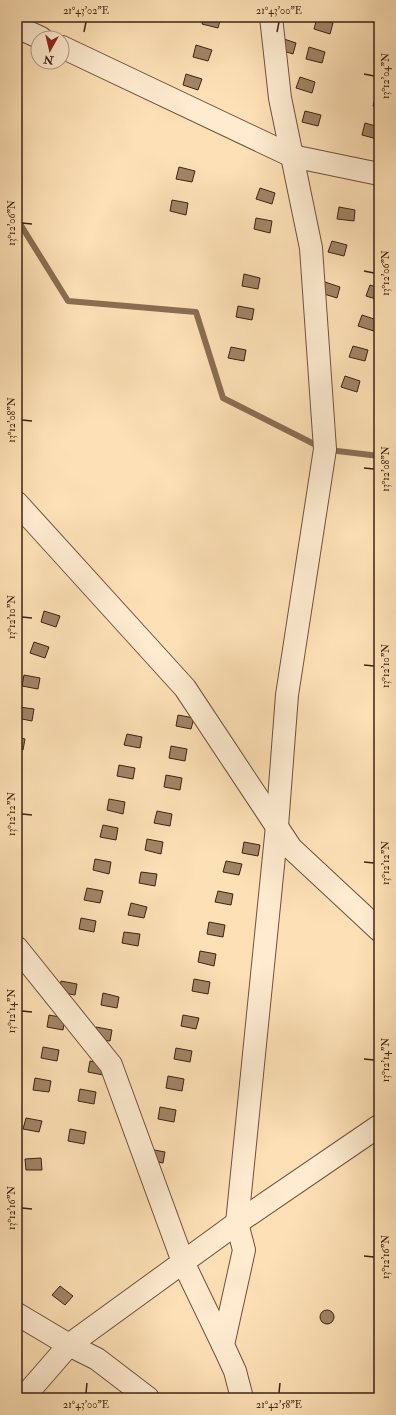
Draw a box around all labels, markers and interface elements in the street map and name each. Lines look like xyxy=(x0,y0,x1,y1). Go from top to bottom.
text: 21°43'02"E xyxy=(63,5,109,17)
text: 21°43'00"E xyxy=(256,5,302,17)
north arrow xyxy=(30,30,70,70)
text: N xyxy=(42,52,55,67)
text: 13°12'04"N xyxy=(380,53,392,99)
text: 13°12'06"N xyxy=(6,200,18,246)
text: 13°12'06"N xyxy=(380,250,392,296)
text: 13°12'08"N xyxy=(6,397,18,443)
text: 13°12'08"N xyxy=(380,446,392,492)
text: 13°12'10"N xyxy=(6,595,18,639)
text: 13°12'10"N xyxy=(380,644,392,688)
text: 13°12'12"N xyxy=(6,792,18,836)
text: 13°12'12"N xyxy=(380,841,392,885)
text: 13°12'14"N xyxy=(6,989,18,1033)
text: 13°12'14"N xyxy=(380,1038,392,1082)
text: 13°12'16"N xyxy=(6,1186,18,1230)
text: 13°12'16"N xyxy=(380,1235,392,1279)
text: 21°43'00"E xyxy=(63,1399,109,1411)
text: 21°42'58"E xyxy=(256,1399,302,1411)

